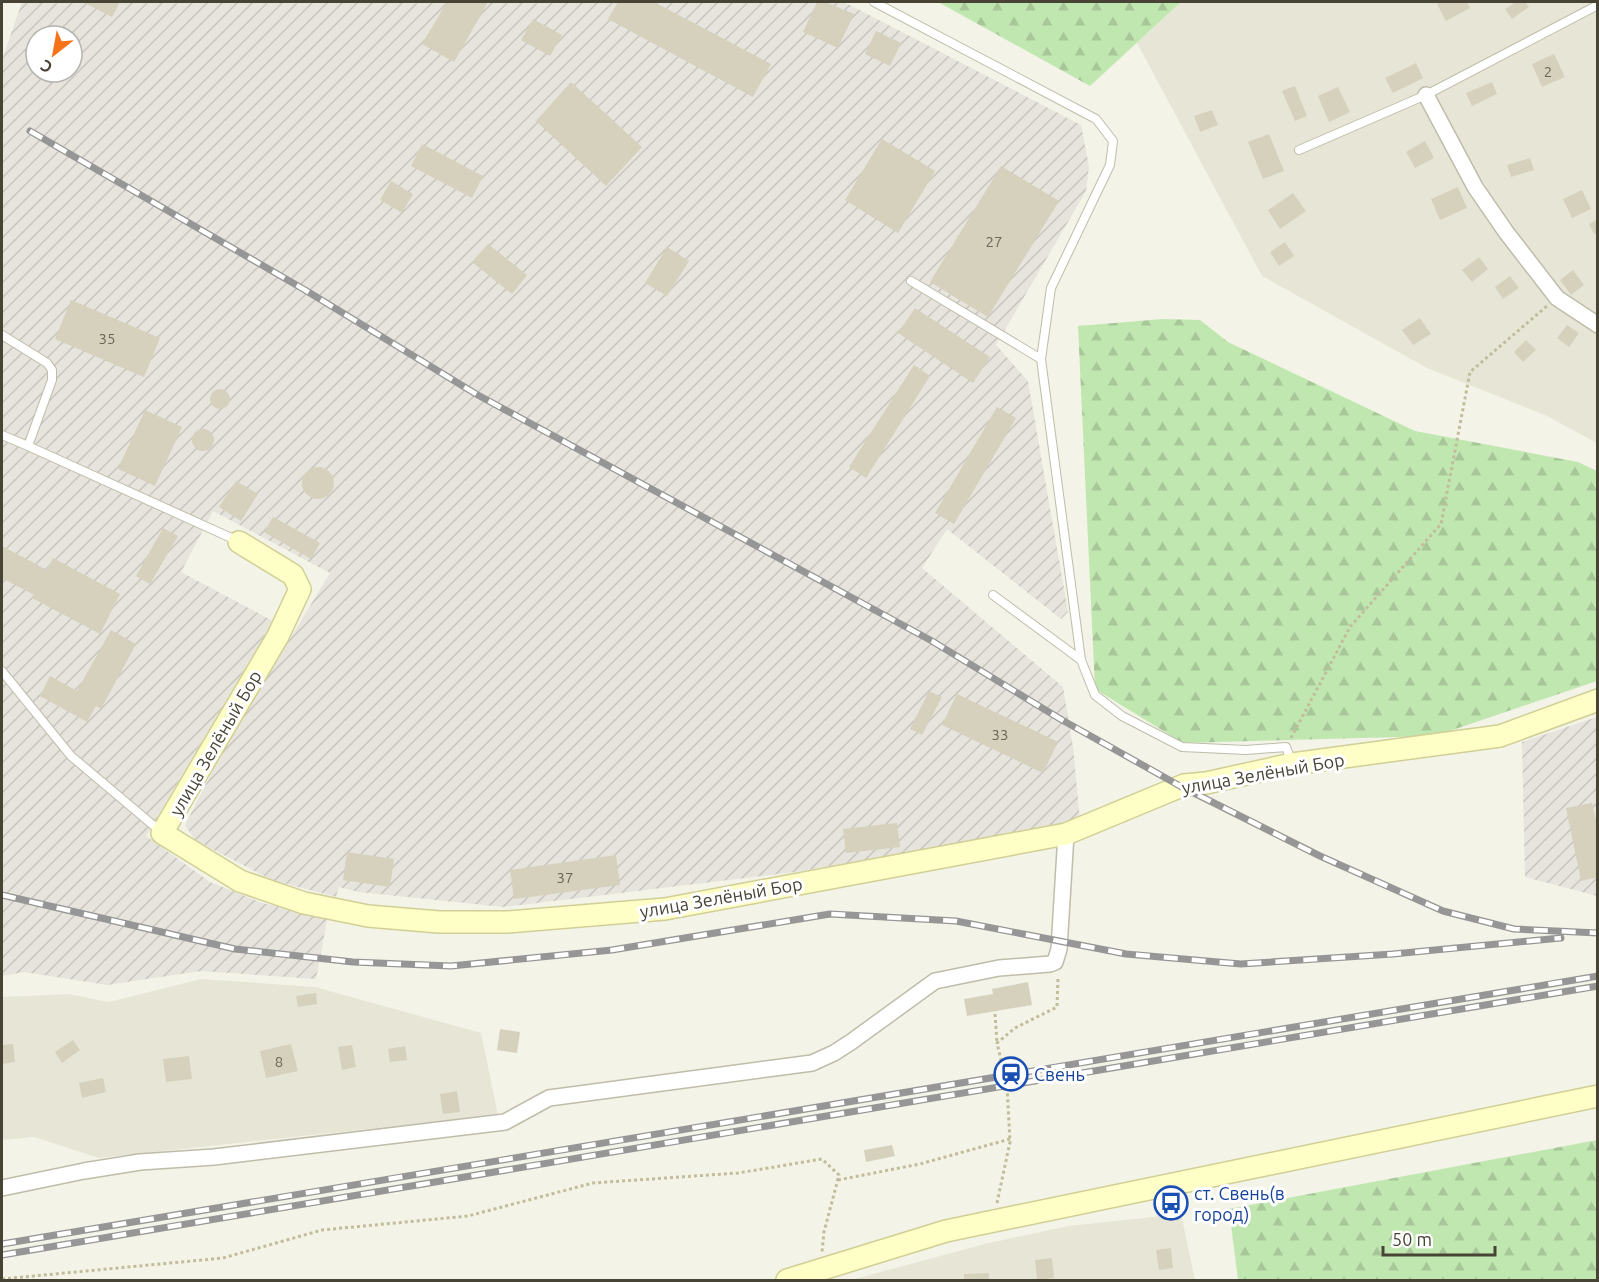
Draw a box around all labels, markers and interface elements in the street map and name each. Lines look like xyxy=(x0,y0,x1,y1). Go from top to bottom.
north arrow xyxy=(24,24,84,84)
text: С xyxy=(37,57,55,77)
house number: 2 xyxy=(1544,63,1552,80)
house number: 27 xyxy=(986,233,1002,250)
house number: 35 xyxy=(99,330,115,347)
street label: улица Зелёный Бор xyxy=(165,667,265,819)
house number: 33 xyxy=(992,726,1008,743)
street label: улица Зелёный Бор xyxy=(1180,749,1346,797)
house number: 37 xyxy=(557,869,573,886)
street label: улица Зелёный Бор xyxy=(638,873,804,921)
house number: 8 xyxy=(275,1053,283,1070)
station icon: Свень xyxy=(993,1056,1029,1092)
place label: Свень xyxy=(1034,1064,1085,1084)
place label: ст. Свень(в город) xyxy=(1194,1183,1285,1225)
bus stop icon: ст. Свень(в город) xyxy=(1153,1185,1189,1221)
scale bar xyxy=(1383,1219,1496,1257)
text: 50 m xyxy=(1392,1229,1432,1249)

